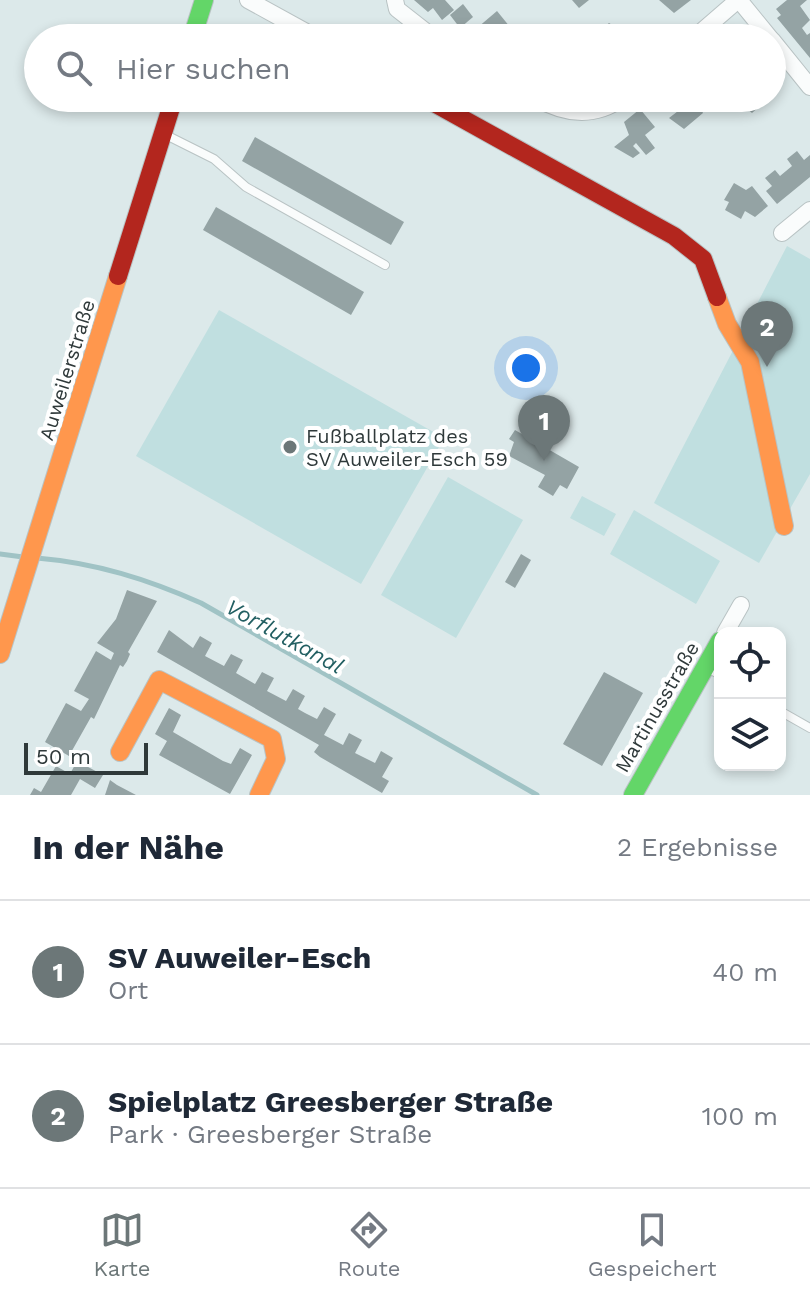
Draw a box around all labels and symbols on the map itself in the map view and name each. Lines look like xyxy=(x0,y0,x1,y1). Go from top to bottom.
street label: Auweilerstraße xyxy=(34,297,100,443)
pin: 2 xyxy=(741,301,793,367)
your location xyxy=(506,348,546,388)
pin: 1 xyxy=(518,395,570,461)
place label: Fußballplatz des SV Auweiler-Esch 59 xyxy=(306,424,508,471)
marker: Fußballplatz des SV Auweiler-Esch 59 xyxy=(281,438,299,456)
water label: Vorflutkanal xyxy=(222,594,348,679)
street label: Martinusstraße xyxy=(610,637,704,777)
scale bar xyxy=(24,739,148,775)

